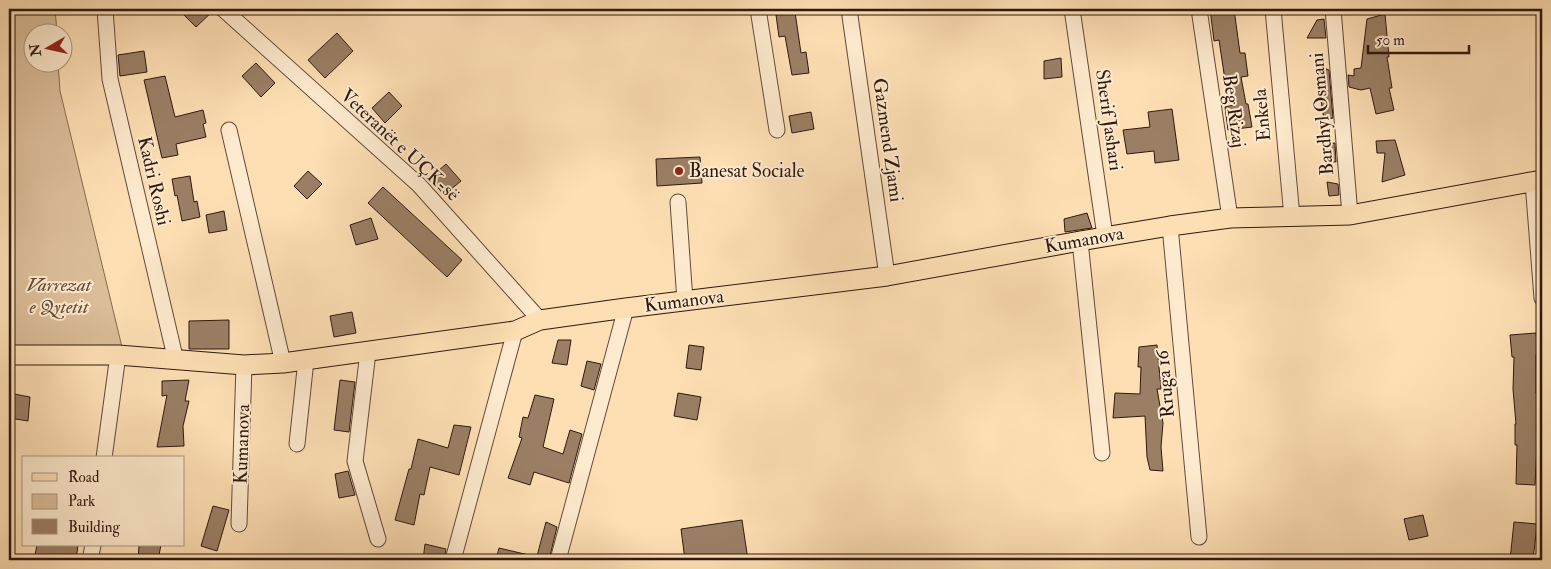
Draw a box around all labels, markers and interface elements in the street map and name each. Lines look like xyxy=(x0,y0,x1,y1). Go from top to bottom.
north arrow xyxy=(22,22,72,72)
scale bar xyxy=(1368,22,1470,54)
text: 50 m xyxy=(1376,31,1405,50)
text: N xyxy=(26,42,45,58)
street label: Bardhyl Osmani xyxy=(1305,52,1339,176)
street label: Sherif Jashari xyxy=(1090,68,1128,172)
street label: Beg Rizaj xyxy=(1217,73,1251,149)
street label: Gazmend Zjami xyxy=(867,76,909,204)
street label: Veteranët e UÇK-së xyxy=(335,84,465,206)
street label: Enkela xyxy=(1248,87,1276,142)
street label: Kadri Roshi xyxy=(132,134,176,228)
place label: Banesat Sociale xyxy=(689,159,805,183)
marker: Banesat Sociale xyxy=(673,165,685,177)
street label: Kumanova xyxy=(1043,221,1126,259)
park label: Varrezat e Qytetit xyxy=(27,273,93,319)
street label: Kumanova xyxy=(643,284,725,318)
street label: Rruga 16 xyxy=(1150,348,1180,419)
street label: Kumanova xyxy=(229,403,255,484)
legend xyxy=(22,456,185,546)
text: Road xyxy=(68,468,100,487)
text: Park xyxy=(68,492,95,511)
text: Building xyxy=(68,518,120,537)

